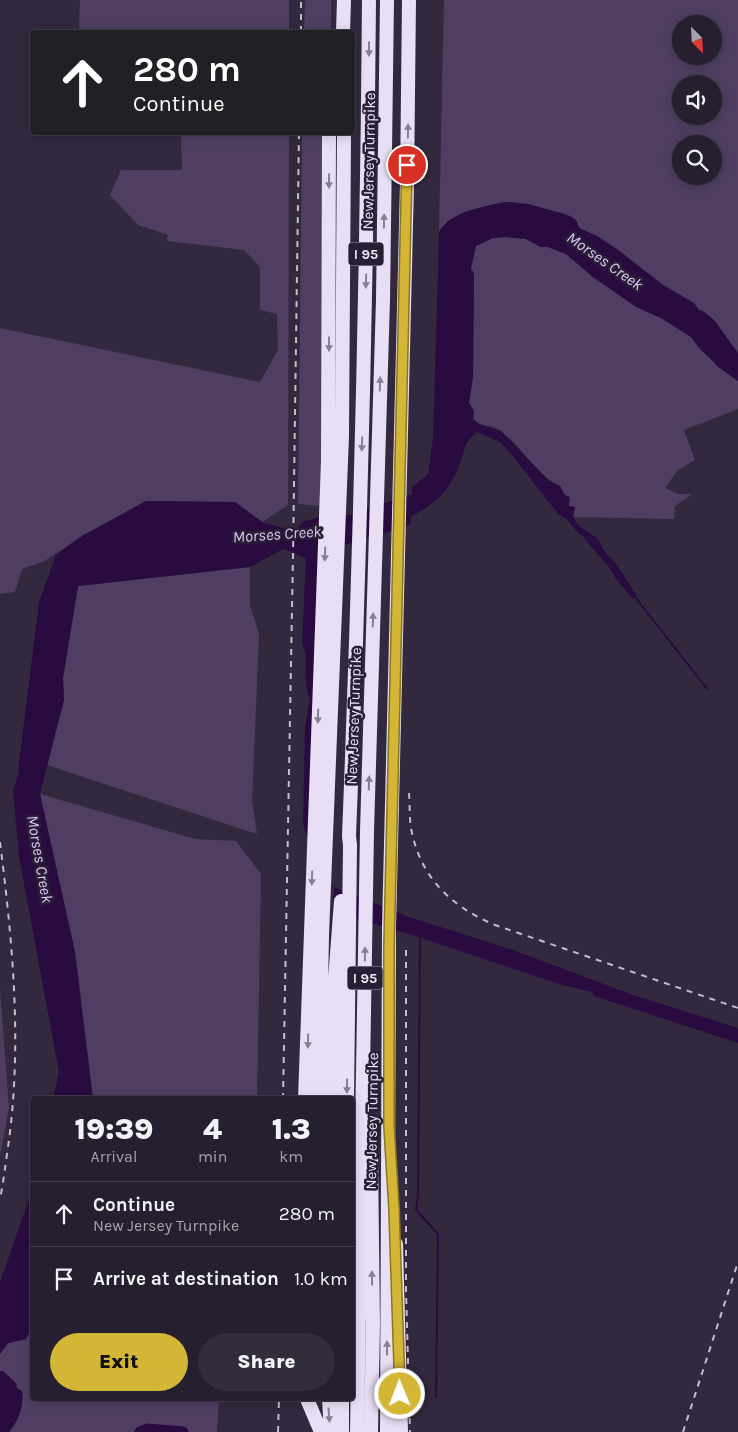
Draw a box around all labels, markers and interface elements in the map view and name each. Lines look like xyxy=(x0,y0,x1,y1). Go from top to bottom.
north arrow xyxy=(672,15,722,65)
map controls xyxy=(672,15,722,185)
one-way arrow xyxy=(365,41,373,57)
text: 280 m xyxy=(133,49,241,90)
icon: ahead xyxy=(50,50,115,115)
button: sound xyxy=(672,75,722,125)
text: Continue xyxy=(133,91,225,117)
street label: New Jersey Turnpike xyxy=(359,92,379,230)
one-way arrow xyxy=(404,123,412,139)
button: search xyxy=(672,135,722,185)
pin xyxy=(386,144,428,186)
icon: arrive xyxy=(393,151,421,179)
one-way arrow xyxy=(325,173,333,189)
one-way arrow xyxy=(380,213,388,229)
water label: Morses Creek xyxy=(563,228,648,295)
road number: I 95 xyxy=(348,242,384,266)
one-way arrow xyxy=(362,273,370,289)
one-way arrow xyxy=(325,336,333,352)
one-way arrow xyxy=(377,376,385,392)
one-way arrow xyxy=(358,436,366,452)
water label: Morses Creek xyxy=(232,521,323,547)
one-way arrow xyxy=(321,546,329,562)
one-way arrow xyxy=(369,612,377,628)
street label: New Jersey Turnpike xyxy=(343,647,365,785)
one-way arrow xyxy=(314,708,322,724)
one-way arrow xyxy=(365,774,373,790)
water label: Morses Creek xyxy=(23,814,57,905)
one-way arrow xyxy=(308,871,316,887)
one-way arrow xyxy=(362,946,370,962)
road number: I 95 xyxy=(348,966,382,990)
one-way arrow xyxy=(303,1033,311,1049)
street label: New Jersey Turnpike xyxy=(362,1052,382,1190)
one-way arrow xyxy=(343,1078,351,1094)
text: 19:39 xyxy=(74,1111,153,1147)
text: 4 xyxy=(203,1111,222,1147)
text: 1.3 xyxy=(272,1111,311,1147)
text: Arrival xyxy=(91,1147,137,1166)
text: min xyxy=(198,1147,227,1166)
text: km xyxy=(279,1147,303,1166)
text: Continue xyxy=(93,1194,175,1216)
icon: ahead xyxy=(50,1200,78,1228)
text: 280 m xyxy=(279,1203,335,1225)
text: New Jersey Turnpike xyxy=(93,1216,239,1235)
icon: arrive xyxy=(50,1265,78,1293)
text: Arrive at destination xyxy=(93,1268,279,1290)
text: 1.0 km xyxy=(294,1268,348,1290)
one-way arrow xyxy=(368,1270,376,1286)
button: Exit xyxy=(50,1333,188,1391)
button: Share xyxy=(198,1333,335,1391)
one-way arrow xyxy=(383,1340,391,1356)
position arrow xyxy=(373,1367,425,1419)
one-way arrow xyxy=(326,1408,334,1424)

